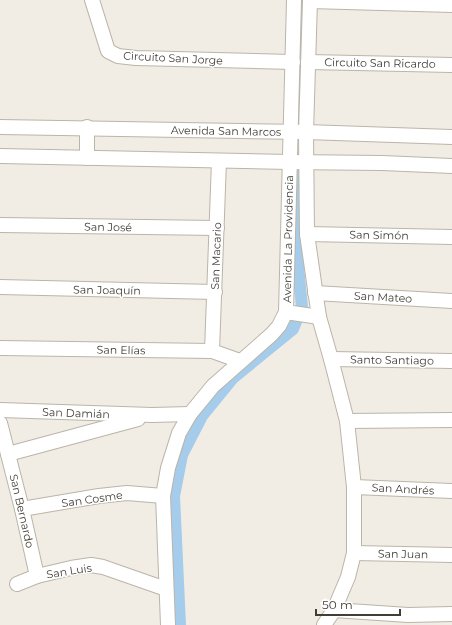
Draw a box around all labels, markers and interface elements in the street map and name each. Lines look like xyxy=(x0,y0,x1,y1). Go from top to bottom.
street label: Circuito San Jorge xyxy=(123,48,224,68)
street label: Circuito San Ricardo xyxy=(324,55,436,71)
street label: Avenida San Marcos xyxy=(171,123,282,139)
street label: Avenida La Providencia xyxy=(280,175,296,303)
street label: San José xyxy=(84,220,132,234)
street label: San Macario xyxy=(208,222,224,290)
street label: San Simón xyxy=(349,227,409,243)
street label: San Joaquín xyxy=(73,282,141,298)
street label: San Mateo xyxy=(353,288,413,306)
street label: San Elías xyxy=(97,343,146,357)
street label: Santo Santiago xyxy=(350,352,434,368)
street label: San Damián xyxy=(42,405,110,421)
street label: San Bernardo xyxy=(7,473,37,549)
street label: San Andrés xyxy=(371,480,435,498)
street label: San Cosme xyxy=(60,488,124,510)
street label: San Juan xyxy=(378,547,428,561)
street label: San Luis xyxy=(45,560,93,581)
scale bar xyxy=(316,591,400,617)
text: 50 m xyxy=(322,597,353,612)

